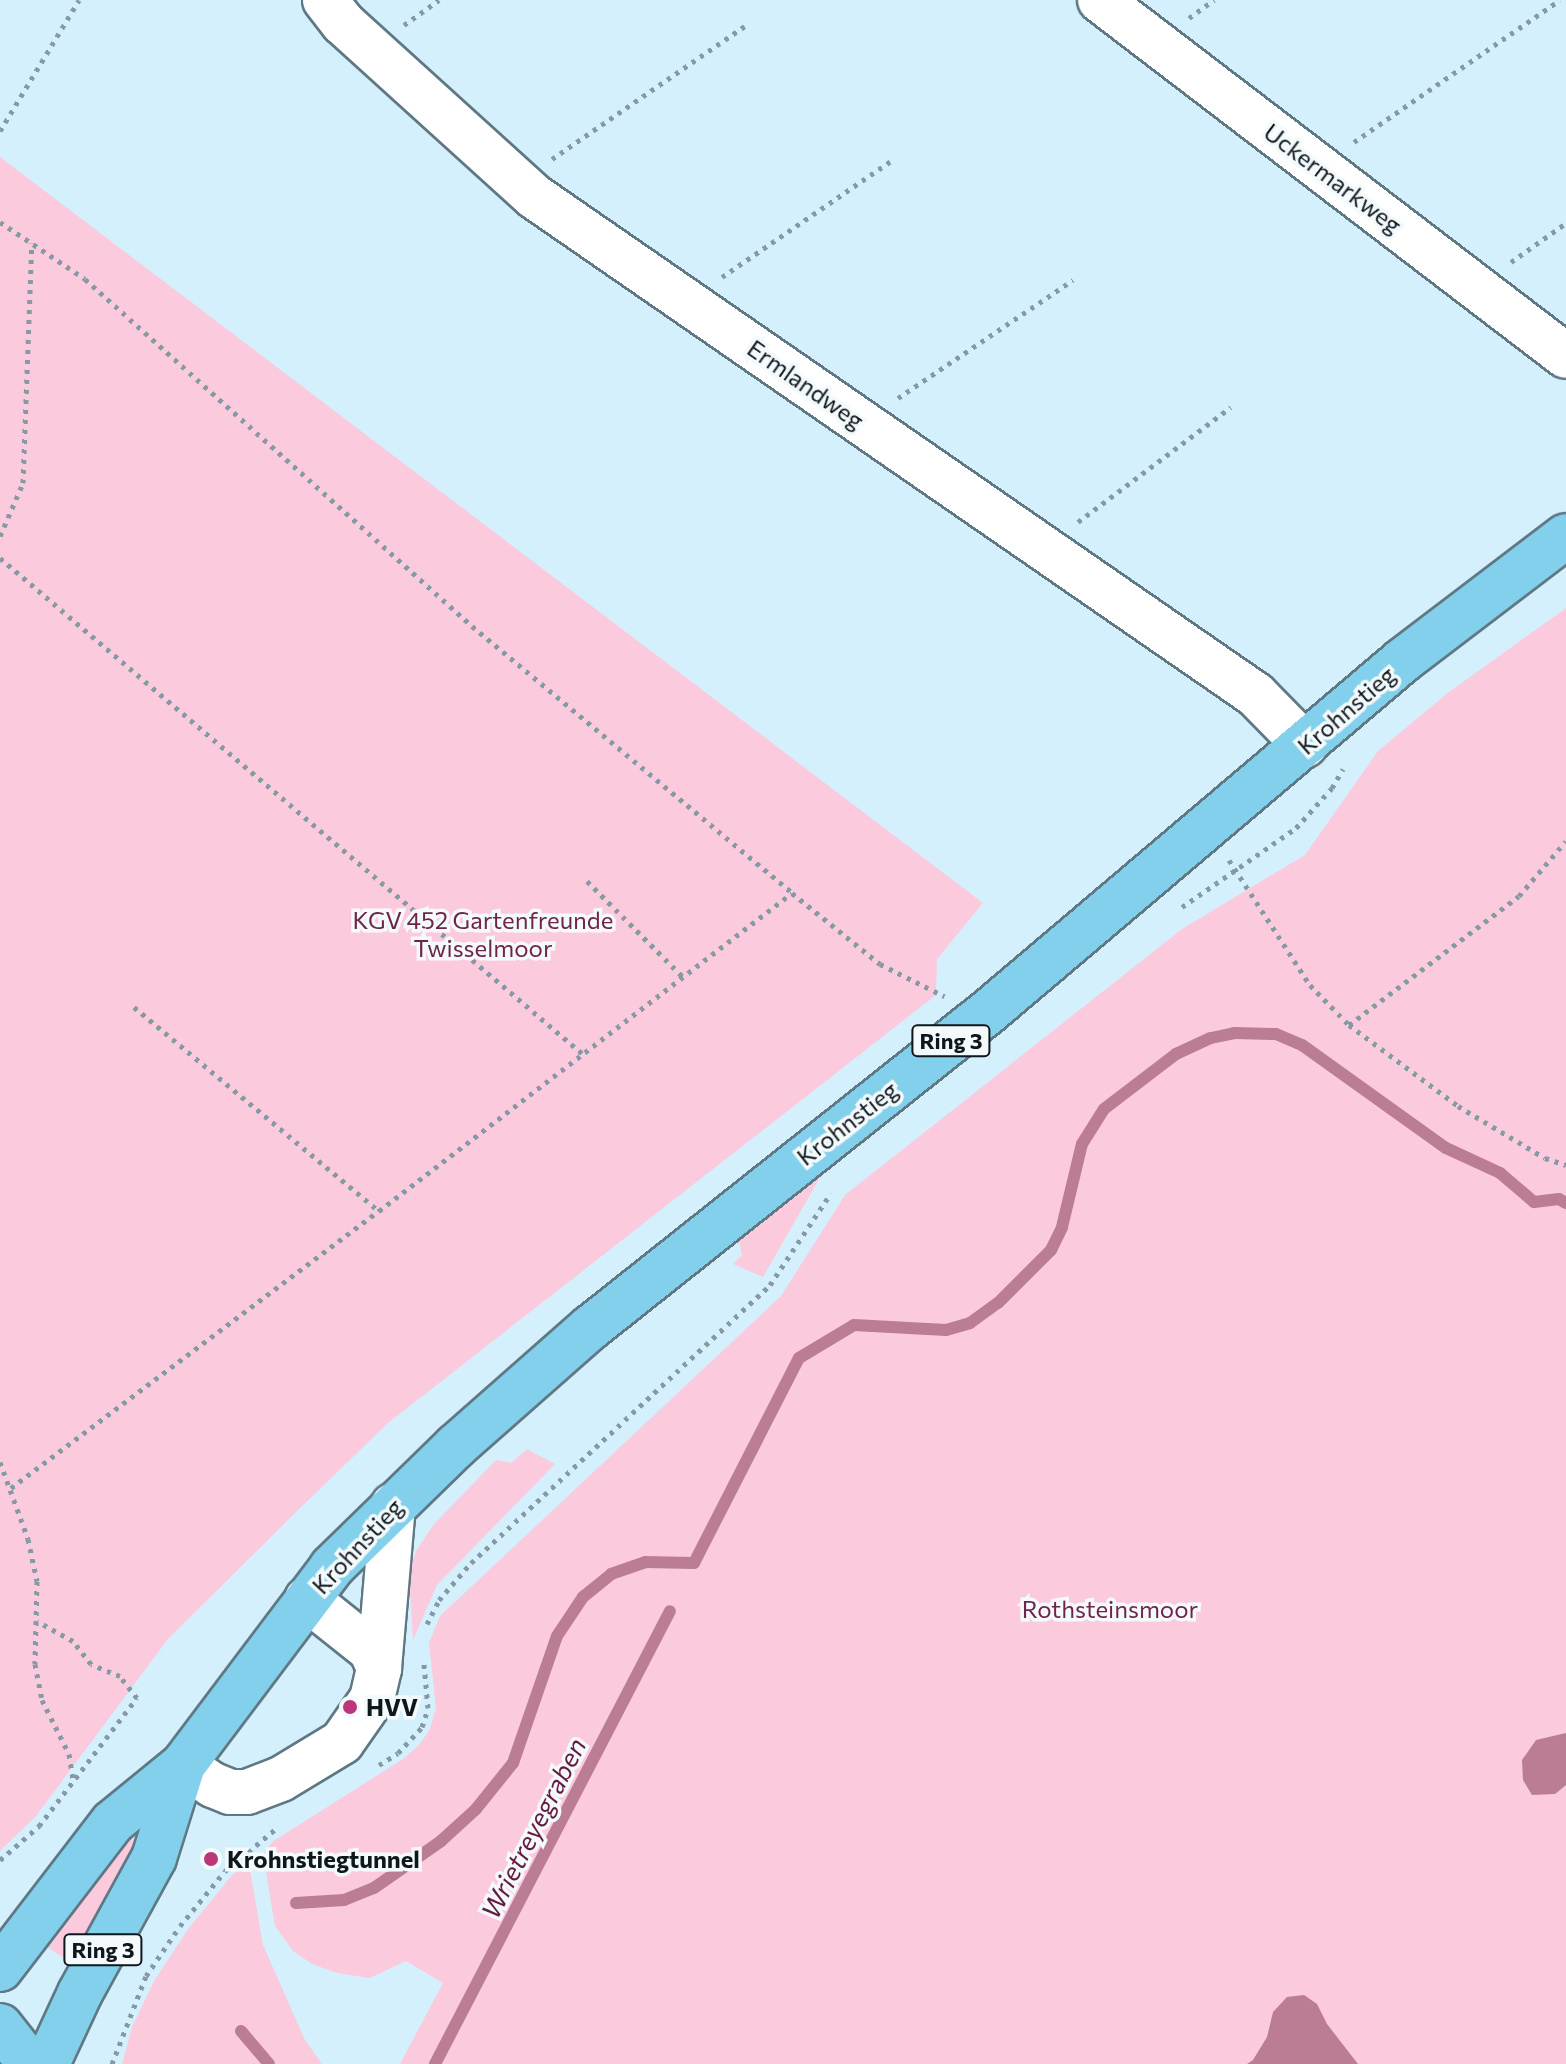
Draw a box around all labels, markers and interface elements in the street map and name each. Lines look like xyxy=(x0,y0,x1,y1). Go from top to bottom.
street label: Uckermarkweg xyxy=(1259,117,1407,239)
street label: Ermlandweg xyxy=(742,333,870,435)
street label: Krohnstieg xyxy=(1291,660,1401,760)
park label: KGV 452 Gartenfreunde Twisselmoor xyxy=(353,906,613,962)
road number: Ring 3 xyxy=(911,1023,991,1059)
street label: Krohnstieg xyxy=(791,1075,903,1171)
street label: Krohnstieg xyxy=(306,1492,408,1600)
park label: Rothsteinsmoor xyxy=(1022,1595,1198,1623)
place label: HVV xyxy=(366,1693,418,1721)
marker: HVV xyxy=(341,1698,359,1716)
water label: Wrietreyegraben xyxy=(474,1732,592,1924)
place label: Krohnstiegtunnel xyxy=(227,1845,420,1873)
marker: Krohnstiegtunnel xyxy=(202,1850,220,1868)
road number: Ring 3 xyxy=(63,1932,143,1968)

